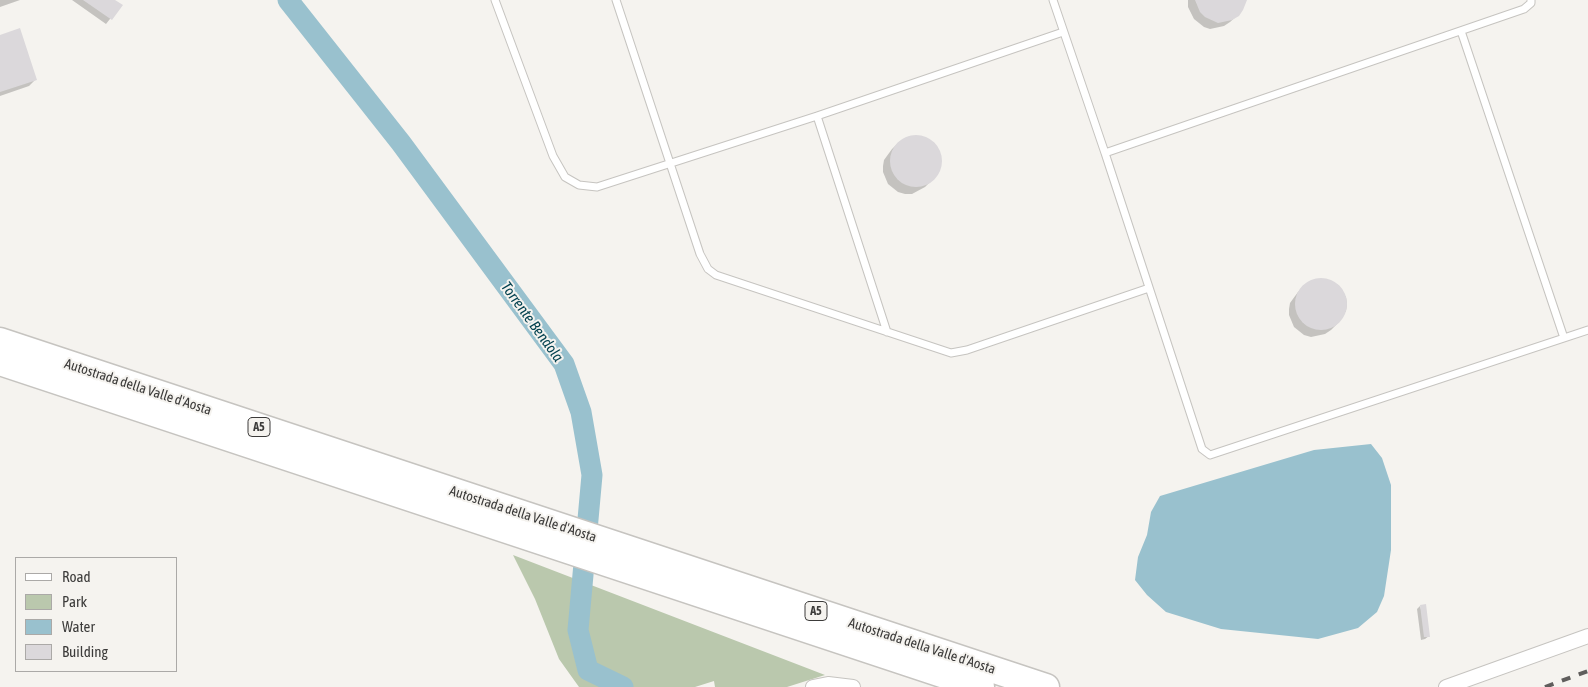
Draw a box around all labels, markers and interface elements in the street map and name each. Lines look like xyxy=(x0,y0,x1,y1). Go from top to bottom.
water label: Torrente Bendola xyxy=(497,279,567,365)
street label: Autostrada della Valle d'Aosta xyxy=(62,355,214,419)
road number: A5 xyxy=(248,418,270,437)
street label: Autostrada della Valle d'Aosta xyxy=(447,482,599,546)
legend xyxy=(15,557,178,672)
text: Road xyxy=(62,568,91,585)
text: Park xyxy=(62,593,87,610)
road number: A5 xyxy=(805,602,827,620)
street label: Autostrada della Valle d'Aosta xyxy=(846,614,998,678)
text: Water xyxy=(62,618,95,635)
text: Building xyxy=(62,643,108,660)

